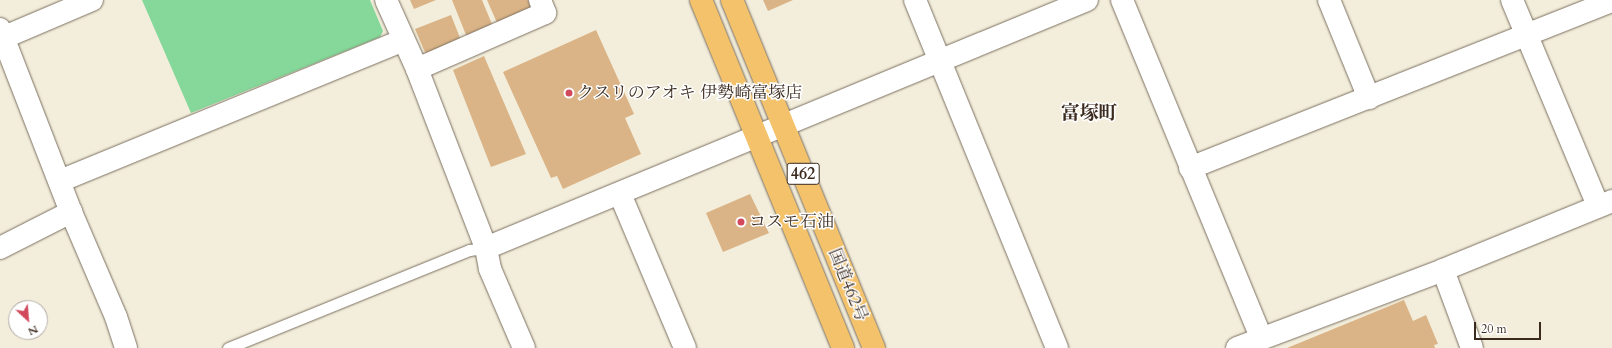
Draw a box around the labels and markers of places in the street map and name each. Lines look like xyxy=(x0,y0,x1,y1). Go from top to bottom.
place label: クスリのアオキ 伊勢崎富塚店 xyxy=(577,83,803,103)
marker: クスリのアオキ 伊勢崎富塚店 xyxy=(564,88,574,98)
place label: コスモ石油 xyxy=(749,212,834,232)
marker: コスモ石油 xyxy=(736,217,746,227)

